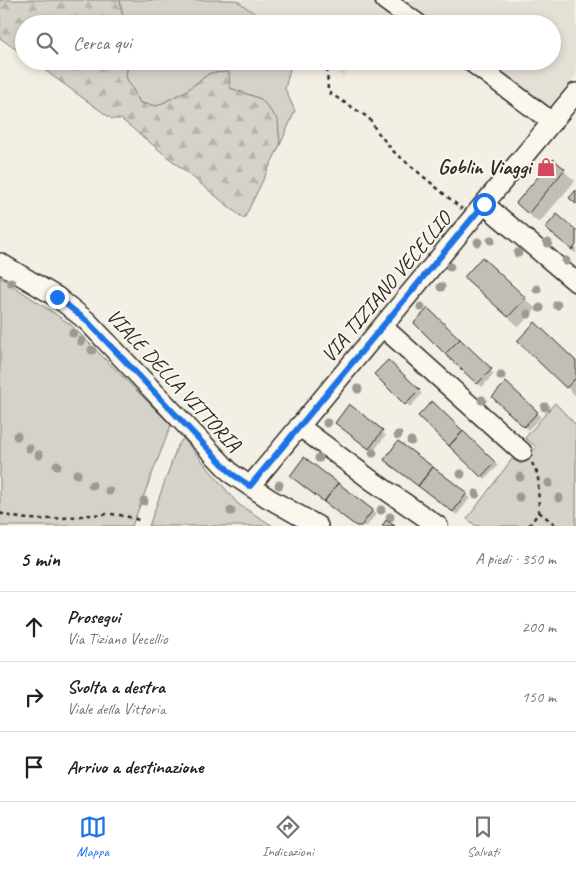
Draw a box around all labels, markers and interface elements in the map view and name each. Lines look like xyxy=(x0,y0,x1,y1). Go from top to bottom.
search box xyxy=(15,15,561,70)
icon: search xyxy=(33,29,61,57)
text: Cerca qui xyxy=(73,31,132,55)
place label: Goblin Viaggi xyxy=(438,154,534,180)
shop icon: Goblin Viaggi xyxy=(535,156,557,178)
route start xyxy=(473,193,496,216)
street label: VIA TIZIANO VECELLIO xyxy=(315,204,458,368)
route end xyxy=(46,286,69,309)
street label: VIALE DELLA VITTORIA xyxy=(101,303,247,457)
text: 5 min xyxy=(20,546,60,572)
text: A piedi · 350 m xyxy=(475,549,556,569)
text: Prosegui xyxy=(67,605,120,629)
icon: ahead xyxy=(20,613,48,641)
text: 200 m xyxy=(522,617,556,637)
text: Via Tiziano Vecellio xyxy=(67,629,168,649)
text: Svolta a destra xyxy=(67,675,165,699)
icon: right xyxy=(20,683,48,711)
text: 150 m xyxy=(522,687,556,707)
text: Viale della Vittoria xyxy=(67,699,166,719)
icon: arrive xyxy=(20,753,48,781)
text: Arrivo a destinazione xyxy=(67,755,203,779)
tab: Mappa xyxy=(77,813,109,860)
tab: Indicazioni xyxy=(262,813,314,860)
tab: Salvati xyxy=(467,813,499,860)

